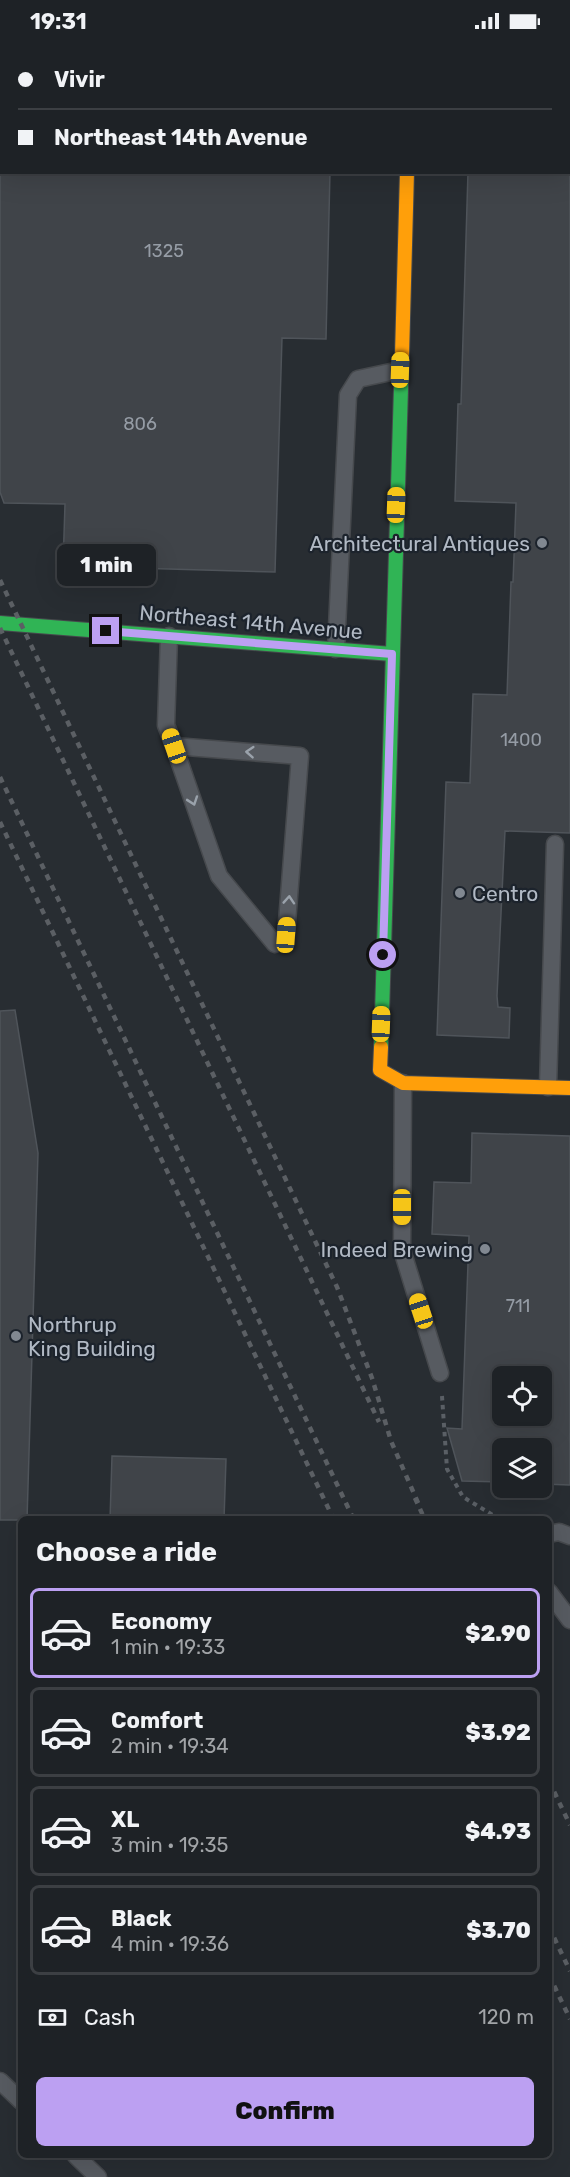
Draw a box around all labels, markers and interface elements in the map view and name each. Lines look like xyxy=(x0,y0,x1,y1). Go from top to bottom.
text: 19:31 xyxy=(30,8,87,35)
text: Vivir xyxy=(54,66,105,93)
text: Northeast 14th Avenue xyxy=(54,124,308,151)
house number: 1325 xyxy=(144,240,184,262)
car xyxy=(390,352,410,388)
house number: 806 xyxy=(123,413,157,435)
car xyxy=(386,487,406,523)
place label: Architectural Antiques xyxy=(310,531,530,556)
marker: Architectural Antiques xyxy=(535,536,549,550)
callout: 1 min xyxy=(57,544,156,586)
text: 1 min xyxy=(80,553,133,577)
street label: Northeast 14th Avenue xyxy=(138,600,364,644)
route end xyxy=(92,617,119,644)
car xyxy=(160,726,188,766)
house number: 1400 xyxy=(500,729,542,751)
one-way arrow xyxy=(245,746,254,759)
one-way arrow xyxy=(185,795,198,806)
place label: Centro xyxy=(472,881,538,906)
marker: Centro xyxy=(453,886,467,900)
one-way arrow xyxy=(282,896,295,905)
car xyxy=(276,916,296,954)
route start xyxy=(369,941,396,968)
car xyxy=(371,1006,391,1042)
car xyxy=(393,1189,411,1225)
place label: Indeed Brewing xyxy=(320,1237,473,1262)
marker: Indeed Brewing xyxy=(478,1242,492,1256)
car xyxy=(407,1291,435,1331)
house number: 711 xyxy=(506,1295,530,1317)
place label: Northrup King Building xyxy=(28,1312,156,1361)
marker: Northrup King Building xyxy=(9,1329,23,1343)
map controls xyxy=(492,1366,552,1498)
button: locate xyxy=(492,1366,552,1426)
button: layers xyxy=(492,1438,552,1498)
text: Choose a ride xyxy=(36,1536,217,1568)
icon: car xyxy=(39,1606,93,1660)
text: Economy xyxy=(111,1608,212,1635)
text: $2.90 xyxy=(465,1620,531,1647)
text: 1 min · 19:33 xyxy=(111,1635,225,1659)
icon: car xyxy=(39,1705,93,1759)
text: Comfort xyxy=(111,1707,203,1734)
text: $3.92 xyxy=(466,1719,531,1746)
text: 2 min · 19:34 xyxy=(111,1734,229,1758)
icon: car xyxy=(39,1804,93,1858)
text: XL xyxy=(111,1806,139,1833)
text: $4.93 xyxy=(465,1818,531,1845)
text: 3 min · 19:35 xyxy=(111,1833,229,1857)
icon: car xyxy=(39,1903,93,1957)
text: Black xyxy=(111,1905,172,1932)
text: $3.70 xyxy=(466,1917,531,1944)
text: 4 min · 19:36 xyxy=(111,1932,229,1956)
icon: cash xyxy=(36,2001,69,2034)
text: Cash xyxy=(84,2004,135,2031)
text: 120 m xyxy=(478,2005,534,2029)
button: Confirm xyxy=(36,2077,534,2146)

